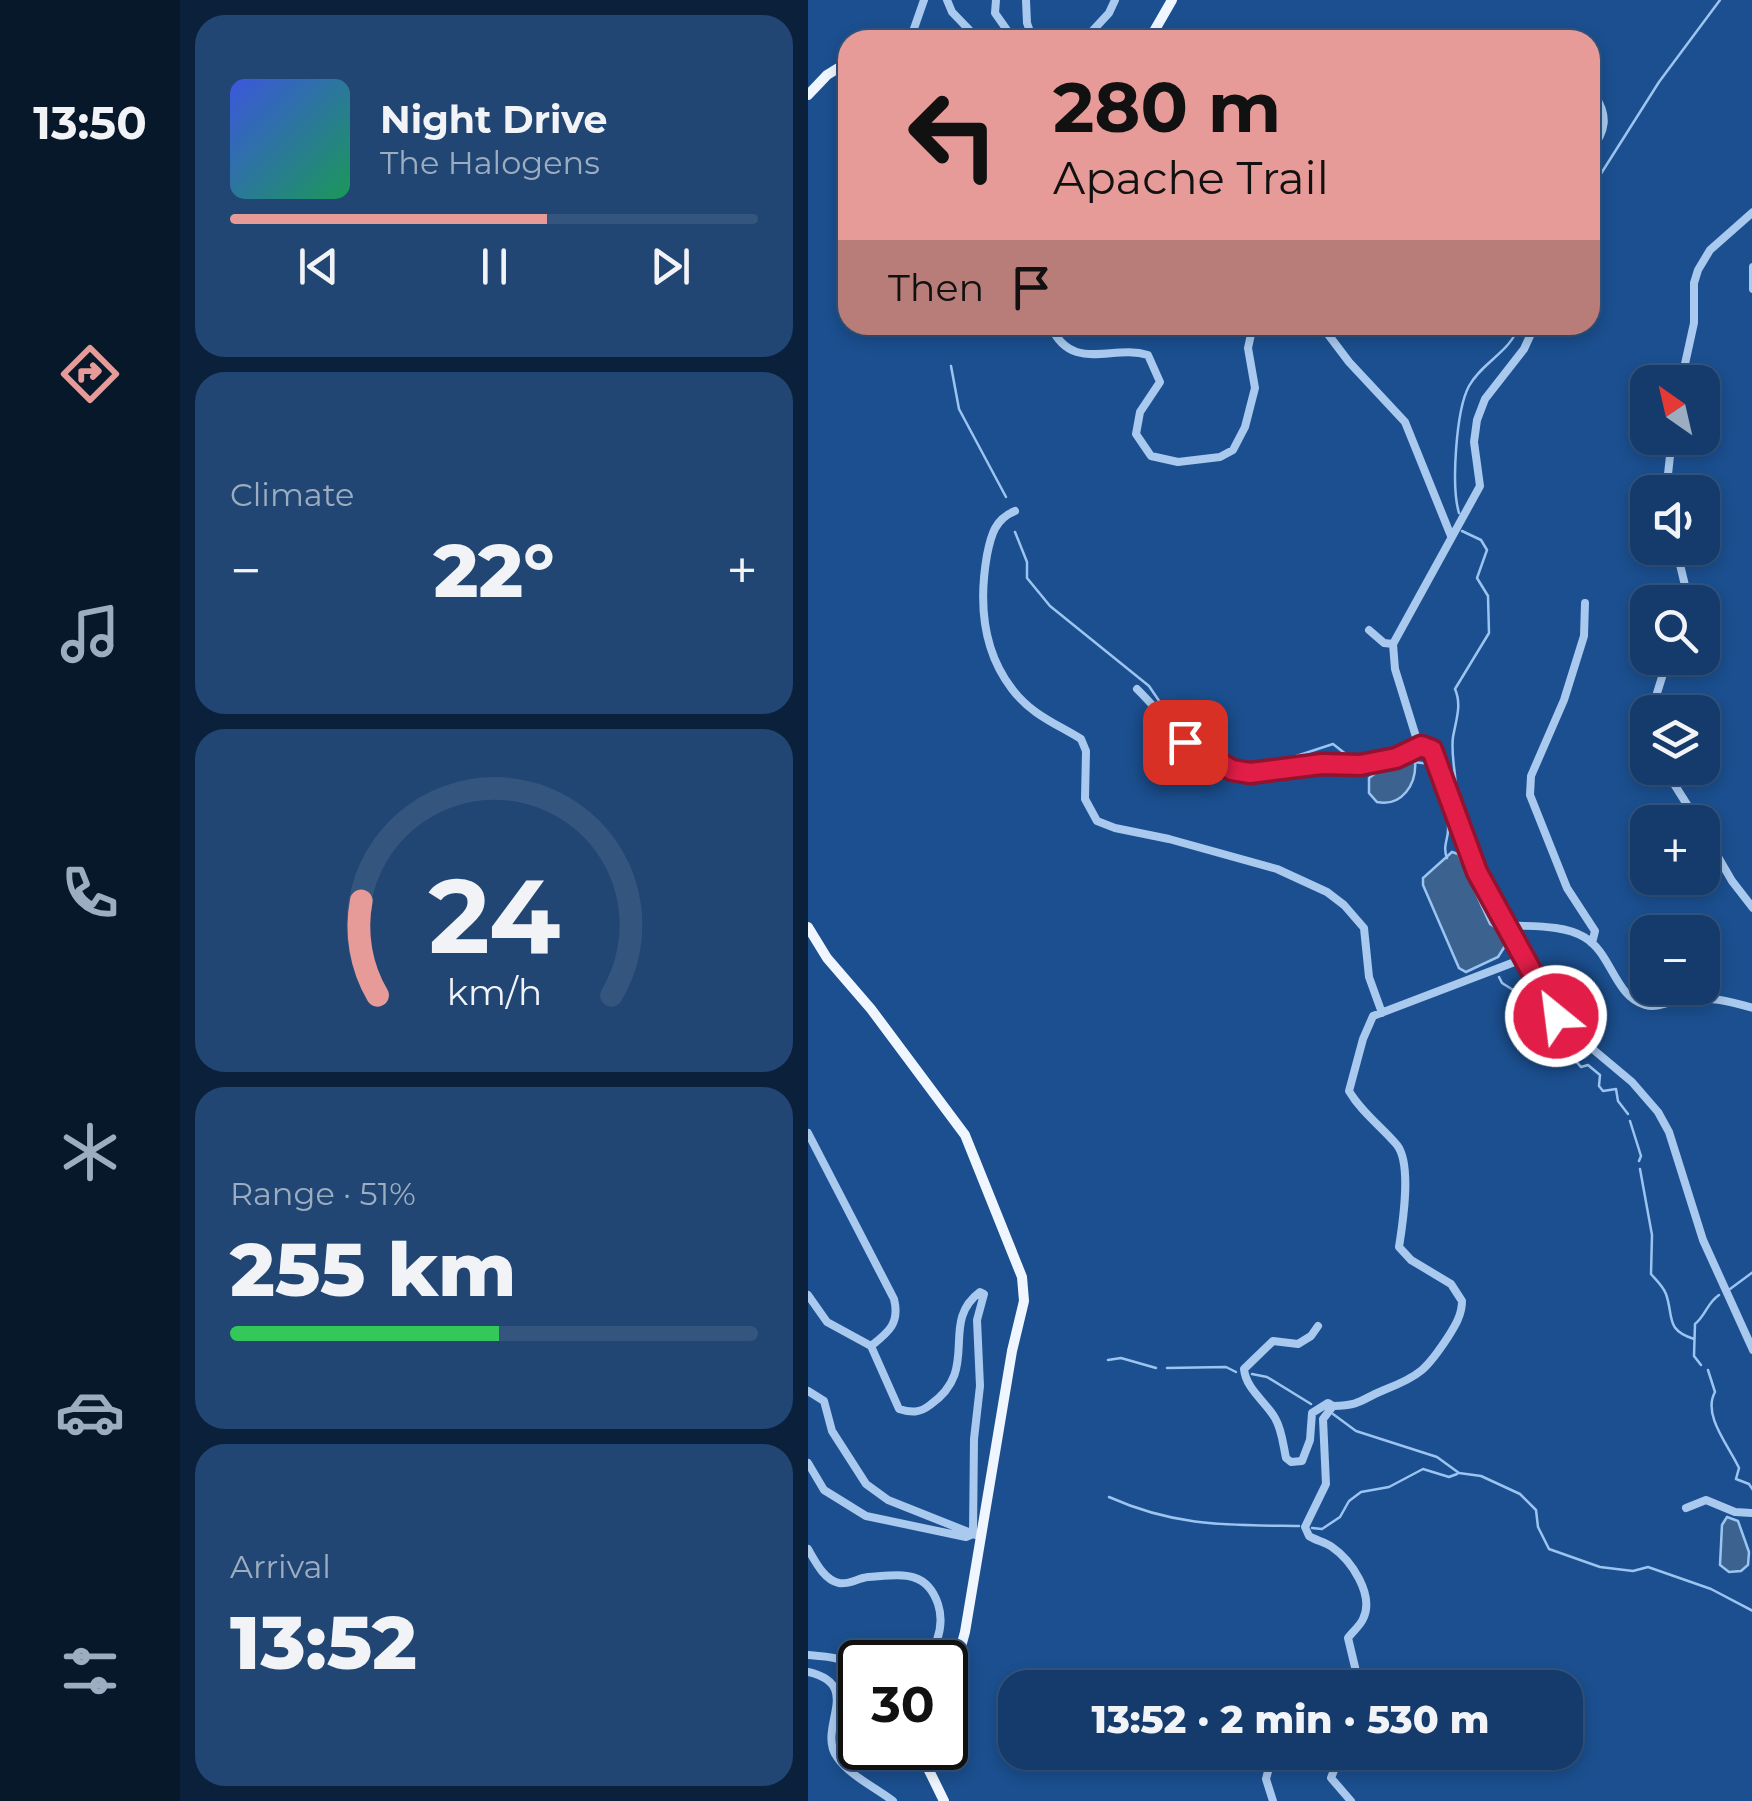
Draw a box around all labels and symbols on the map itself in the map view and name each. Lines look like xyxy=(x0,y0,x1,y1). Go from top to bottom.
north arrow xyxy=(1630,365,1720,455)
pin xyxy=(1143,700,1228,785)
position arrow xyxy=(1504,964,1608,1068)
speed limit sign: 30 xyxy=(838,1640,968,1770)

